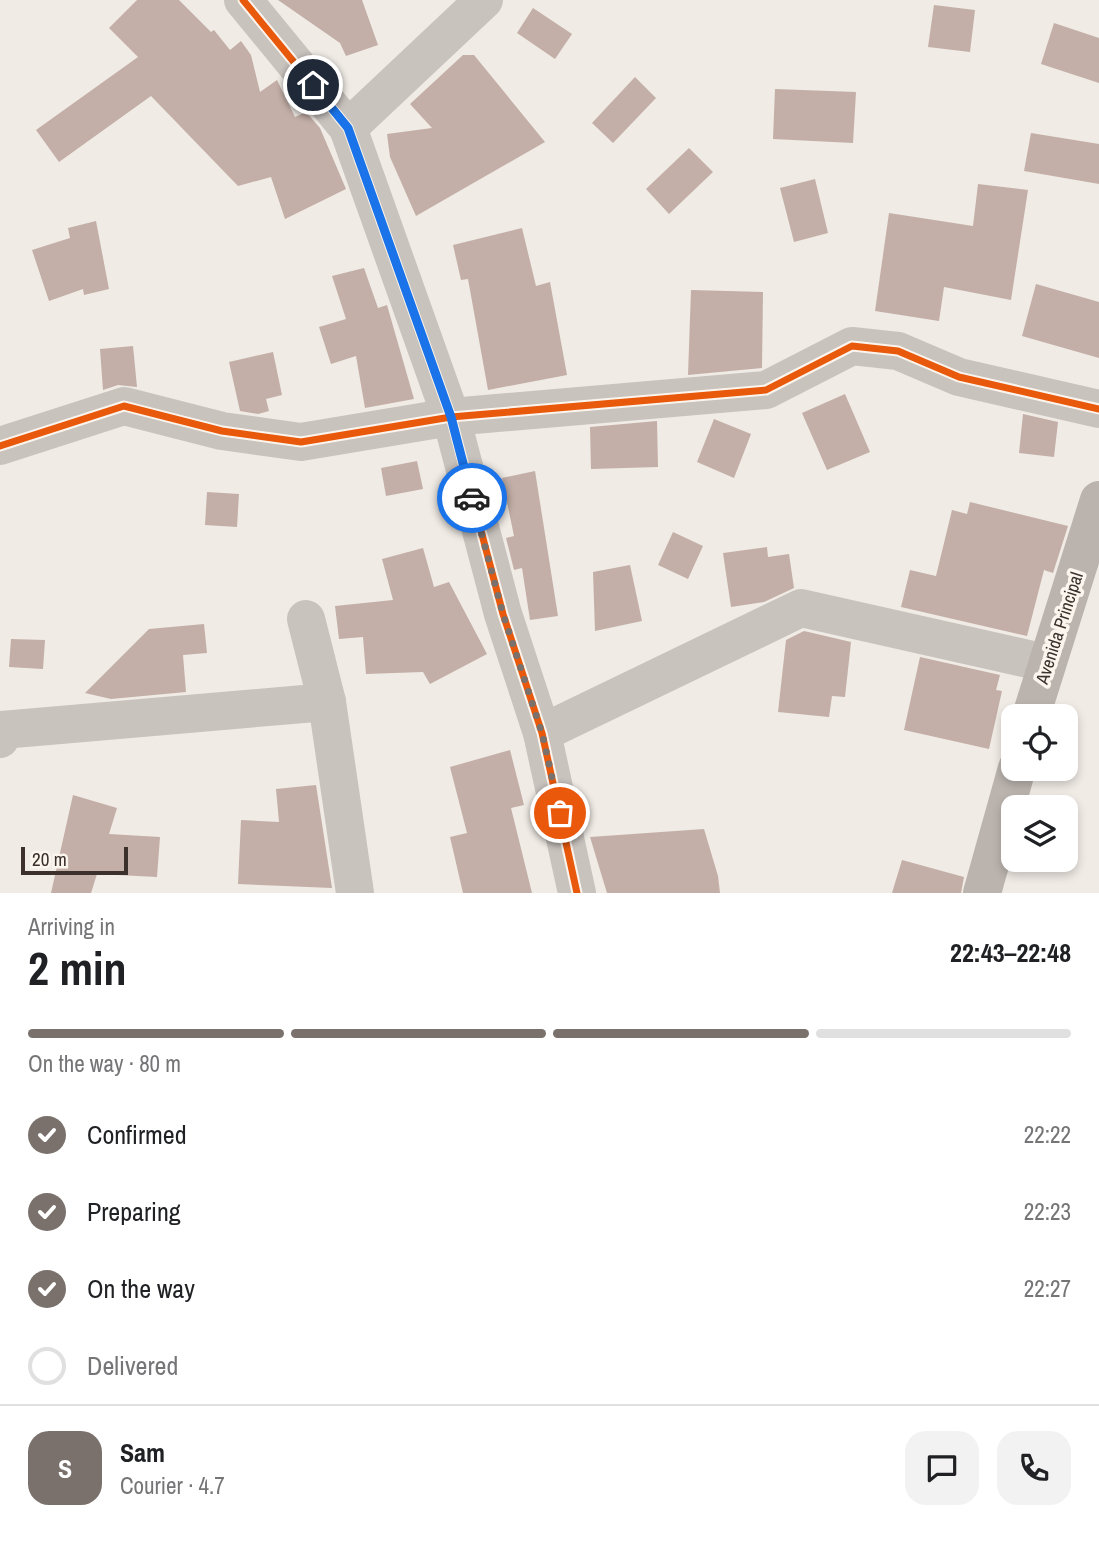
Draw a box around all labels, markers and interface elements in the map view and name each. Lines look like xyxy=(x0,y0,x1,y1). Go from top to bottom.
pin xyxy=(283,55,343,115)
icon: home xyxy=(294,66,332,104)
courier xyxy=(437,463,507,533)
icon: car xyxy=(453,479,491,517)
street label: Avenida Principal xyxy=(1029,569,1089,688)
map controls xyxy=(1001,704,1078,872)
button: locate xyxy=(1001,704,1078,781)
pin xyxy=(530,783,590,843)
icon: bag xyxy=(541,794,579,832)
button: layers xyxy=(1001,795,1078,872)
scale bar xyxy=(21,844,128,876)
text: 20 m xyxy=(32,846,67,872)
text: Arriving in xyxy=(28,911,115,942)
text: 22:43–22:48 xyxy=(950,935,1071,970)
text: 2 min xyxy=(28,937,127,999)
text: On the way · 80 m xyxy=(28,1048,181,1079)
icon: check xyxy=(28,1116,66,1154)
text: Confirmed xyxy=(87,1117,187,1152)
text: 22:22 xyxy=(1024,1119,1071,1150)
icon: check xyxy=(28,1193,66,1231)
text: Preparing xyxy=(87,1194,181,1229)
text: 22:23 xyxy=(1024,1196,1071,1227)
icon: check xyxy=(28,1270,66,1308)
text: On the way xyxy=(87,1271,195,1306)
text: 22:27 xyxy=(1024,1273,1071,1304)
text: Delivered xyxy=(87,1348,178,1383)
button: chat xyxy=(905,1431,979,1505)
button: phone xyxy=(997,1431,1071,1505)
text: Sam xyxy=(120,1435,165,1470)
text: S xyxy=(58,1451,72,1486)
text: Courier · 4.7 xyxy=(120,1470,225,1501)

